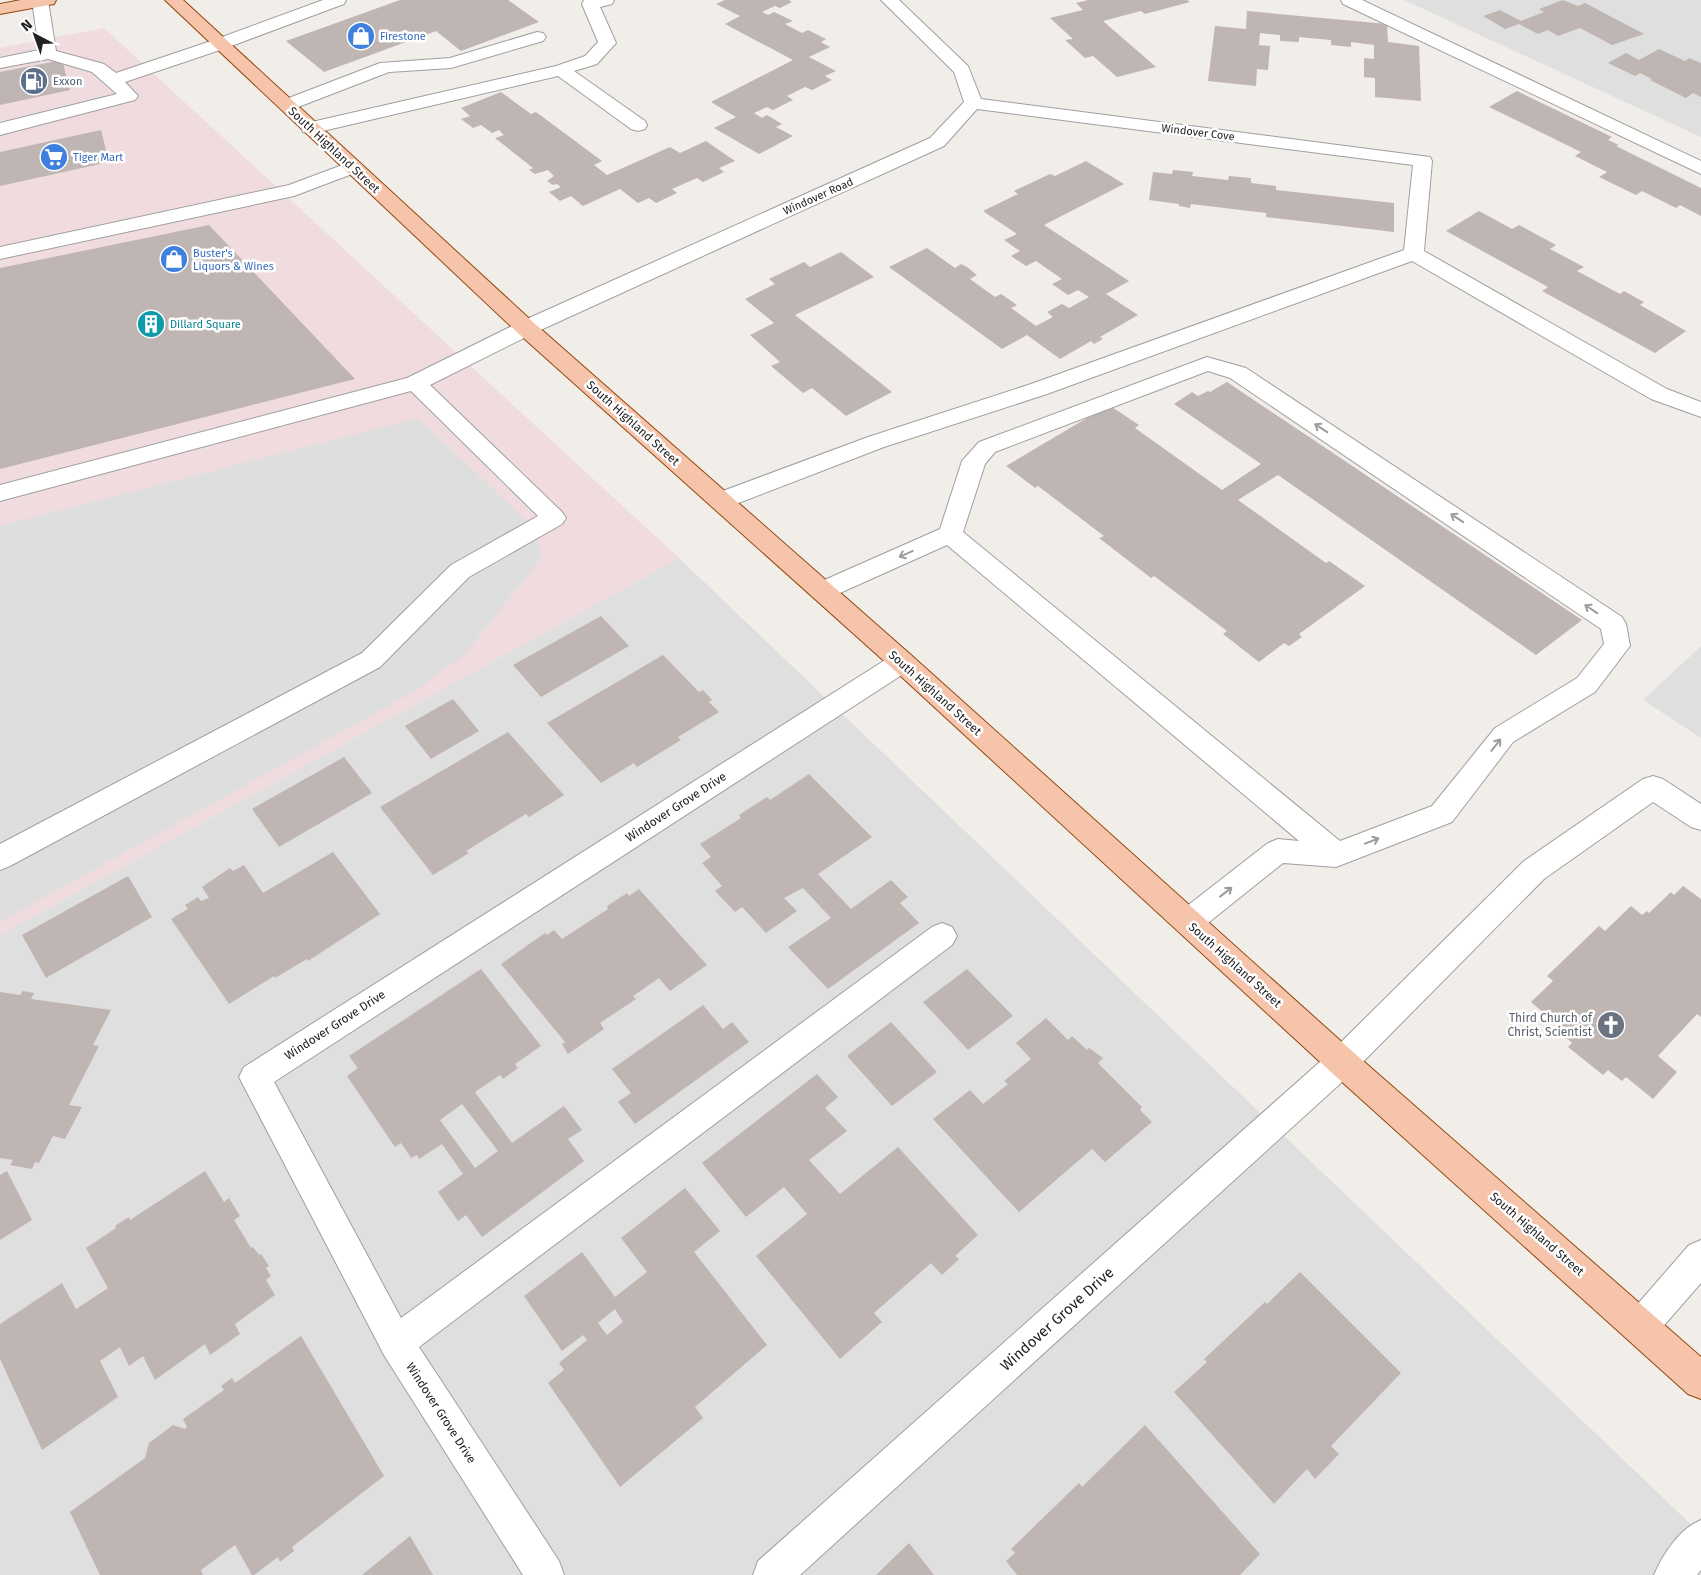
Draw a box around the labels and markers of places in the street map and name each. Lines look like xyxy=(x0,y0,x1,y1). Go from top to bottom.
shop icon: Firestone xyxy=(346,21,376,51)
place label: Firestone xyxy=(380,30,426,43)
fuel station icon: Exxon xyxy=(19,66,49,96)
place label: Exxon xyxy=(53,75,82,88)
supermarket icon: Tiger Mart xyxy=(39,142,69,172)
place label: Tiger Mart xyxy=(73,151,123,164)
shop icon: Buster's Liquors & Wines xyxy=(159,244,189,274)
place label: Buster's Liquors & Wines xyxy=(193,247,274,273)
building icon: Dillard Square xyxy=(136,309,166,339)
place label: Dillard Square xyxy=(170,318,241,331)
church icon: Third Church of Christ, Scientist xyxy=(1596,1010,1626,1040)
place label: Third Church of Christ, Scientist xyxy=(1507,1011,1593,1039)

